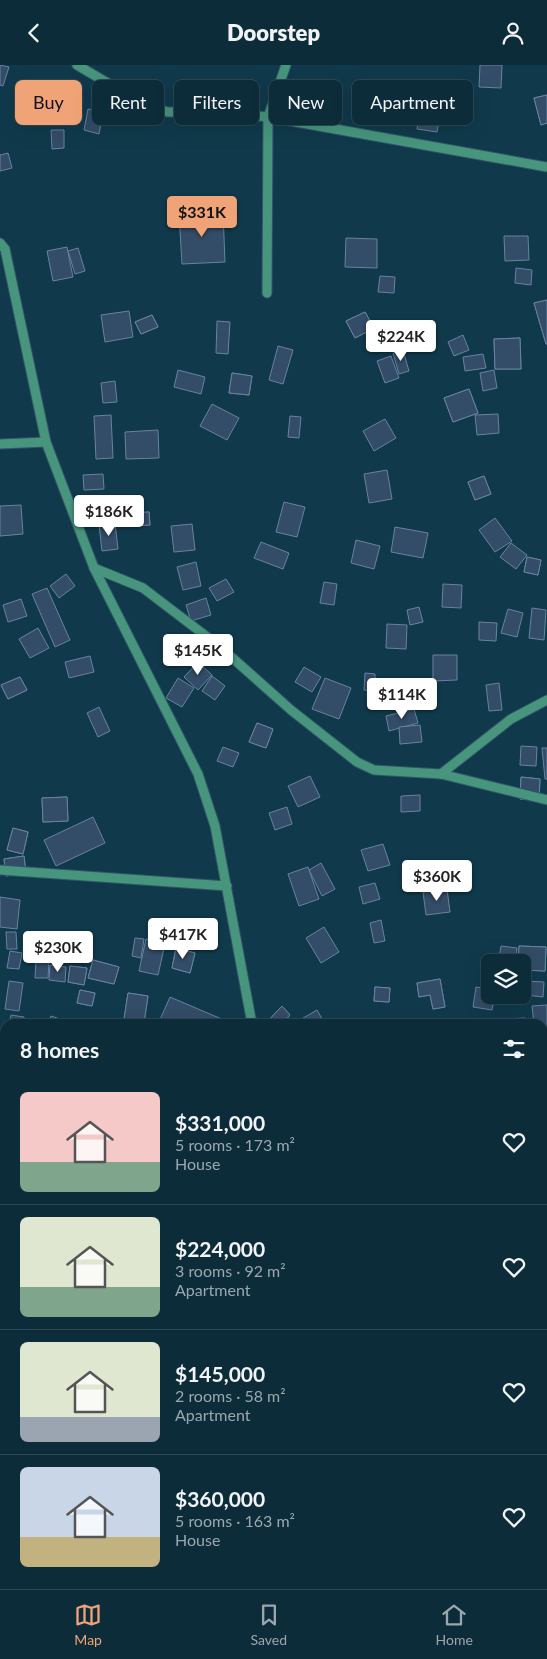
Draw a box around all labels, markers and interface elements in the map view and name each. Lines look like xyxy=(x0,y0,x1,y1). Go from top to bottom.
icon: back xyxy=(20,19,48,47)
text: Doorstep xyxy=(227,19,320,46)
icon: person xyxy=(499,19,527,47)
chip: Buy xyxy=(15,80,82,125)
chip: Rent xyxy=(92,80,164,125)
chip: Filters xyxy=(174,80,259,125)
chip: New xyxy=(269,80,342,125)
chip: Apartment xyxy=(352,80,473,125)
pin: $331K xyxy=(167,195,237,238)
text: $331K xyxy=(178,202,226,221)
pin: $224K xyxy=(366,319,436,362)
text: $224K xyxy=(377,326,425,345)
pin: $186K xyxy=(74,495,144,537)
text: $186K xyxy=(85,501,133,520)
pin: $145K xyxy=(163,633,233,676)
text: $145K xyxy=(174,640,222,659)
pin: $114K xyxy=(367,677,437,720)
text: $114K xyxy=(378,684,426,703)
pin: $360K xyxy=(402,859,472,902)
text: $360K xyxy=(413,866,461,885)
pin: $417K xyxy=(148,917,218,960)
text: $417K xyxy=(159,924,207,943)
pin: $230K xyxy=(23,931,93,973)
text: $230K xyxy=(34,937,82,956)
map controls xyxy=(481,954,531,1004)
button: layers xyxy=(481,954,531,1004)
icon: filters xyxy=(500,1035,528,1063)
text: 8 homes xyxy=(20,1037,99,1062)
text: $331,000 xyxy=(175,1110,265,1135)
icon: home xyxy=(60,1112,120,1172)
icon: heart xyxy=(500,1128,528,1156)
text: 5 rooms · 173 m² xyxy=(175,1135,295,1154)
text: House xyxy=(175,1154,220,1173)
text: $224,000 xyxy=(175,1236,265,1261)
icon: home xyxy=(60,1237,120,1297)
icon: heart xyxy=(500,1253,528,1281)
text: 3 rooms · 92 m² xyxy=(175,1261,286,1280)
text: Apartment xyxy=(175,1280,250,1299)
text: $145,000 xyxy=(175,1361,265,1386)
icon: home xyxy=(60,1362,120,1422)
icon: heart xyxy=(500,1378,528,1406)
text: 2 rooms · 58 m² xyxy=(175,1386,286,1405)
text: Apartment xyxy=(175,1405,250,1424)
text: $360,000 xyxy=(175,1486,265,1511)
icon: home xyxy=(60,1487,120,1547)
icon: heart xyxy=(500,1503,528,1531)
text: 5 rooms · 163 m² xyxy=(175,1511,295,1530)
text: House xyxy=(175,1530,220,1549)
tab: Map xyxy=(74,1601,102,1648)
tab: Saved xyxy=(251,1601,287,1648)
tab: Home xyxy=(435,1601,473,1648)

